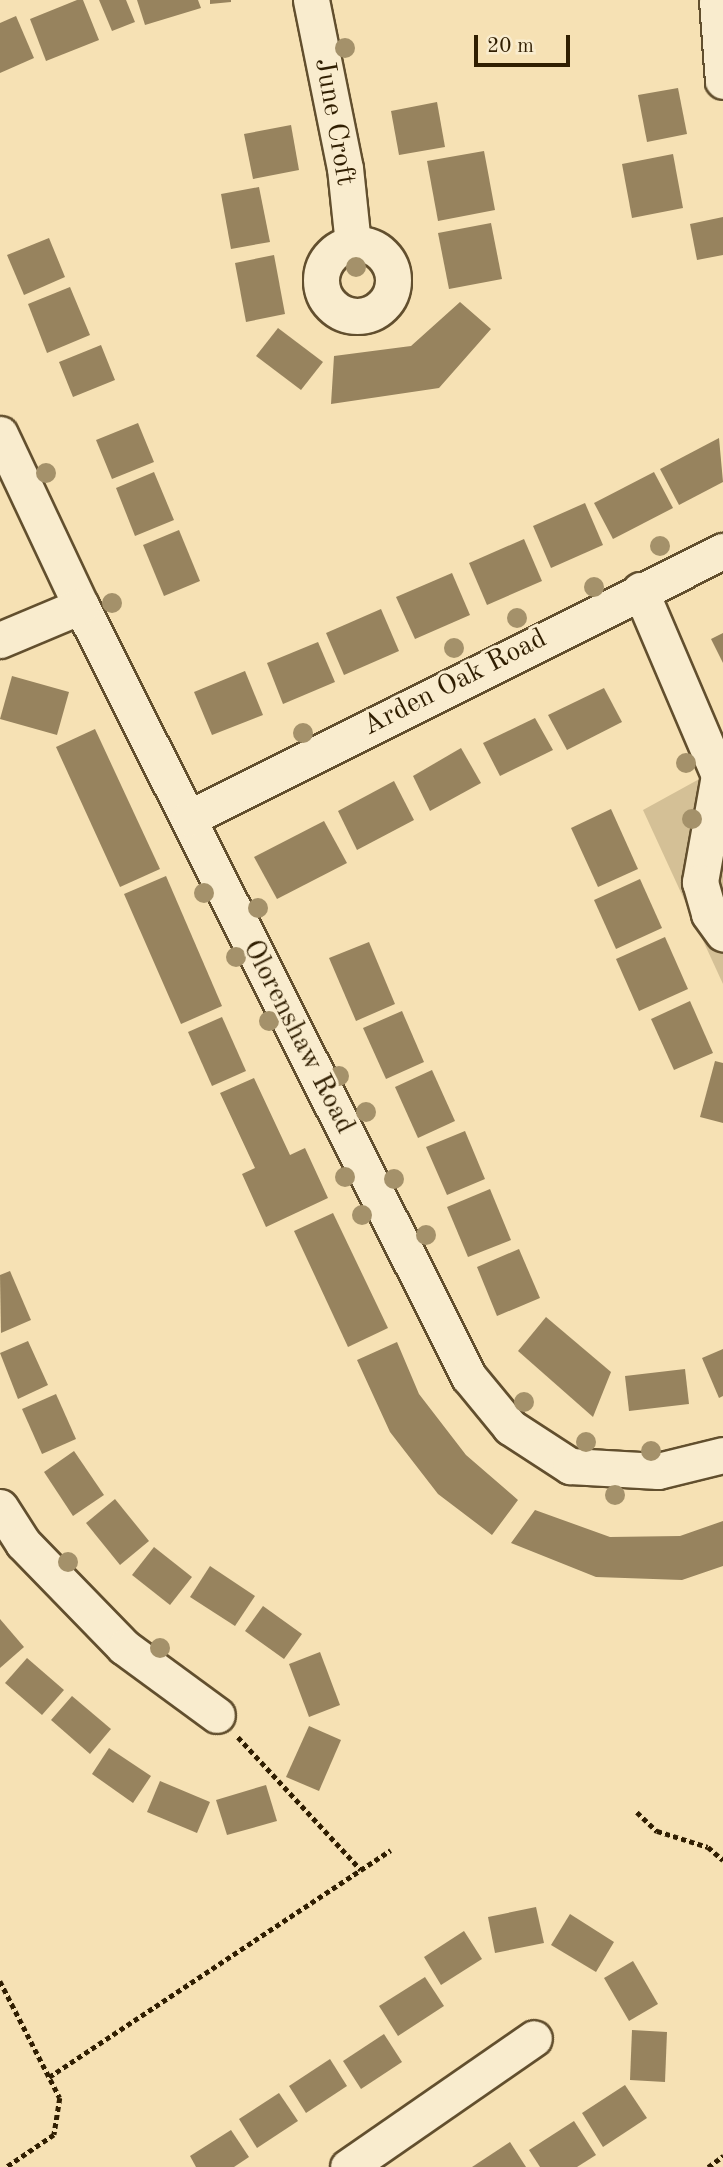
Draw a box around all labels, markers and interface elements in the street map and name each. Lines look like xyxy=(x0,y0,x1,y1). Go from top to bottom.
scale bar xyxy=(478,21,574,65)
text: 20 m xyxy=(487,36,534,57)
street label: June Croft xyxy=(306,56,362,188)
street label: Arden Oak Road xyxy=(358,622,552,744)
street label: Olorenshaw Road xyxy=(235,934,361,1140)

